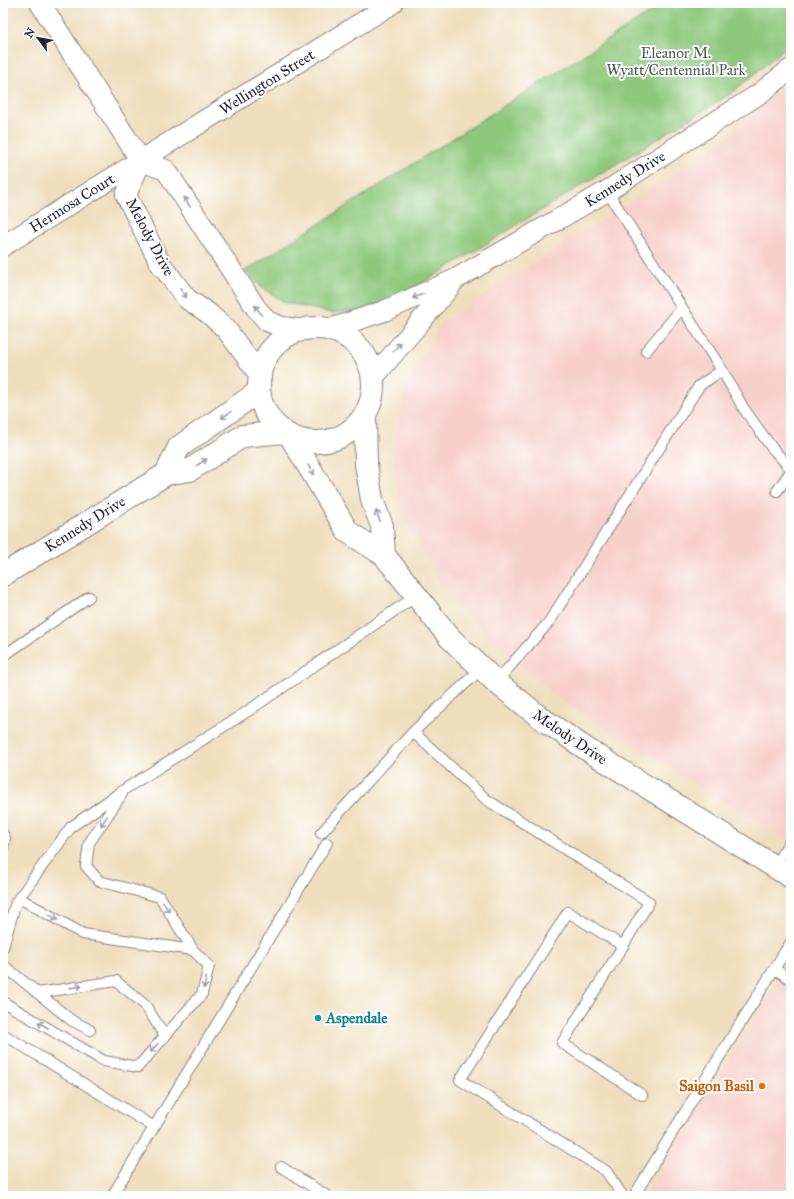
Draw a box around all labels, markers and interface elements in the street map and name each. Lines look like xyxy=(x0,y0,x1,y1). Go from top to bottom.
north arrow xyxy=(18,18,58,58)
text: N xyxy=(22,25,38,40)
park label: Eleanor M. Wyatt/Centennial Park xyxy=(606,44,746,79)
street label: Wellington Street xyxy=(216,45,318,118)
street label: Kennedy Drive xyxy=(581,147,669,211)
street label: Hermosa Court xyxy=(26,169,118,236)
street label: Melody Drive xyxy=(122,195,178,279)
one-way arrow xyxy=(182,196,190,208)
one-way arrow xyxy=(179,287,187,298)
one-way arrow xyxy=(413,293,425,300)
one-way arrow xyxy=(254,305,262,316)
one-way arrow xyxy=(393,342,402,353)
one-way arrow xyxy=(221,411,232,419)
one-way arrow xyxy=(196,458,207,466)
one-way arrow xyxy=(307,464,315,476)
street label: Kennedy Drive xyxy=(41,492,129,556)
one-way arrow xyxy=(373,511,381,523)
street label: Melody Drive xyxy=(529,706,611,768)
one-way arrow xyxy=(100,815,108,826)
one-way arrow xyxy=(162,901,170,913)
one-way arrow xyxy=(47,914,59,921)
one-way arrow xyxy=(201,976,208,989)
one-way arrow xyxy=(69,983,82,991)
place label: Aspendale xyxy=(325,1009,388,1028)
marker: Aspendale xyxy=(313,1013,323,1023)
one-way arrow xyxy=(37,1021,49,1029)
one-way arrow xyxy=(150,1042,159,1053)
place label: Saigon Basil xyxy=(679,1077,755,1096)
marker: Saigon Basil xyxy=(757,1081,767,1091)

